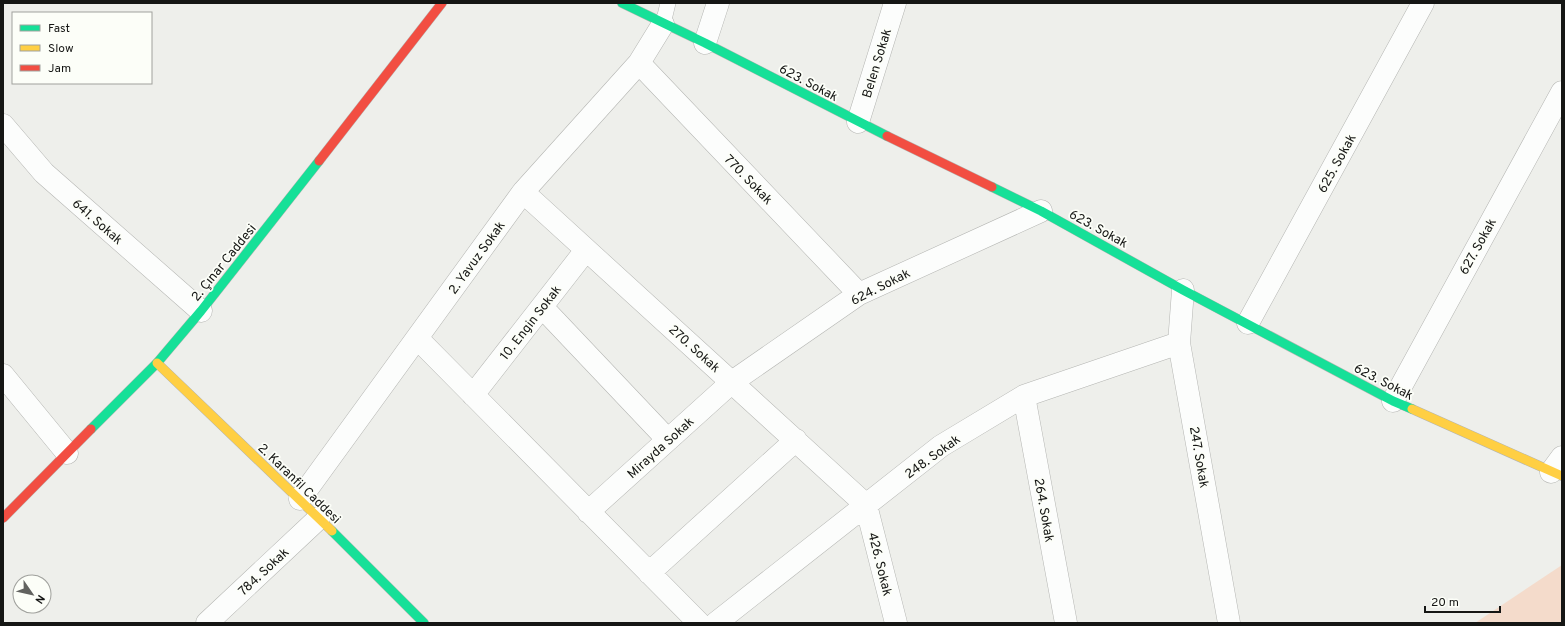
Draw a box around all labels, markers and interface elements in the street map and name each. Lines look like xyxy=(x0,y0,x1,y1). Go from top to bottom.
legend xyxy=(12,12,152,84)
text: Fast xyxy=(48,21,70,37)
street label: Belen Sokak xyxy=(860,27,896,100)
text: Slow xyxy=(48,41,74,57)
text: Jam xyxy=(48,61,71,77)
street label: 623. Sokak xyxy=(776,62,840,106)
street label: 625. Sokak xyxy=(1315,132,1361,196)
street label: 770. Sokak xyxy=(720,152,775,209)
street label: 641. Sokak xyxy=(68,196,125,249)
street label: 623. Sokak xyxy=(1066,207,1130,252)
street label: 627. Sokak xyxy=(1457,216,1501,278)
street label: 2. Yavuz Sokak xyxy=(446,218,510,298)
street label: 2. Çınar Caddesi xyxy=(189,221,261,305)
street label: 624. Sokak xyxy=(848,266,913,310)
street label: 10. Engin Sokak xyxy=(497,283,566,364)
street label: 270. Sokak xyxy=(665,322,723,377)
street label: 623. Sokak xyxy=(1351,361,1416,405)
street label: Mirayda Sokak xyxy=(625,414,698,483)
street label: 247. Sokak xyxy=(1185,425,1211,490)
street label: 248. Sokak xyxy=(902,432,964,483)
street label: 2. Karanfil Caddesi xyxy=(254,441,343,528)
street label: 264. Sokak xyxy=(1030,477,1057,544)
street label: 426. Sokak xyxy=(863,531,895,598)
street label: 784. Sokak xyxy=(236,545,293,600)
north arrow xyxy=(12,574,52,614)
scale bar xyxy=(1425,588,1500,614)
text: N xyxy=(31,592,47,606)
text: 20 m xyxy=(1431,595,1459,611)

